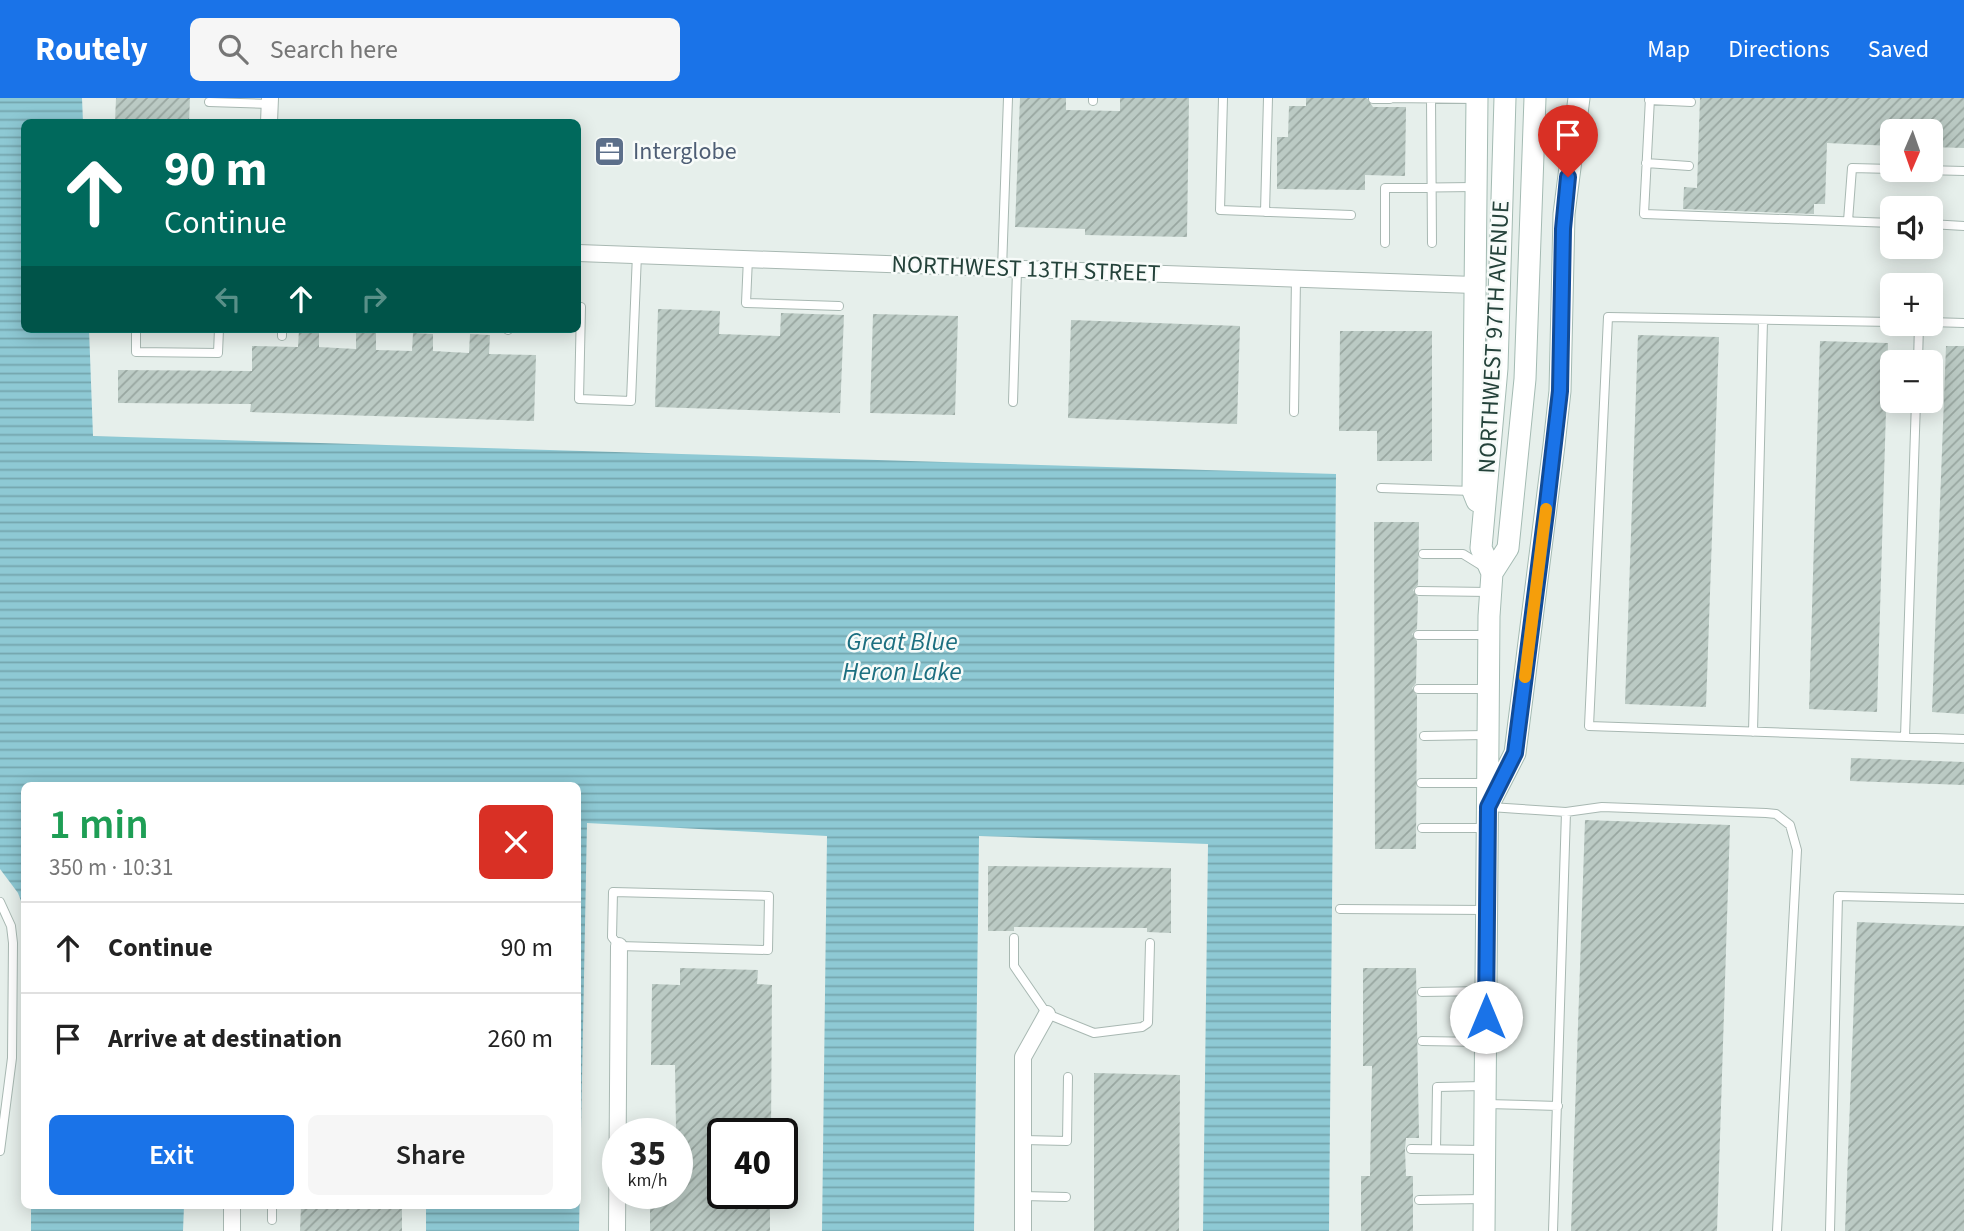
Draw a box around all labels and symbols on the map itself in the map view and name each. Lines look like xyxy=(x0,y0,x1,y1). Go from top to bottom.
pin xyxy=(1538,105,1598,177)
north arrow xyxy=(1880,119,1942,182)
office icon: Interglobe xyxy=(593,134,627,168)
place label: Interglobe xyxy=(633,134,737,169)
street label: NORTHWEST 97TH AVENUE xyxy=(1469,200,1519,474)
street label: NORTHWEST 13TH STREET xyxy=(891,247,1161,291)
water label: Great Blue Heron Lake xyxy=(842,623,962,690)
position arrow xyxy=(1449,980,1523,1054)
speed limit sign: 40 xyxy=(707,1118,798,1209)

